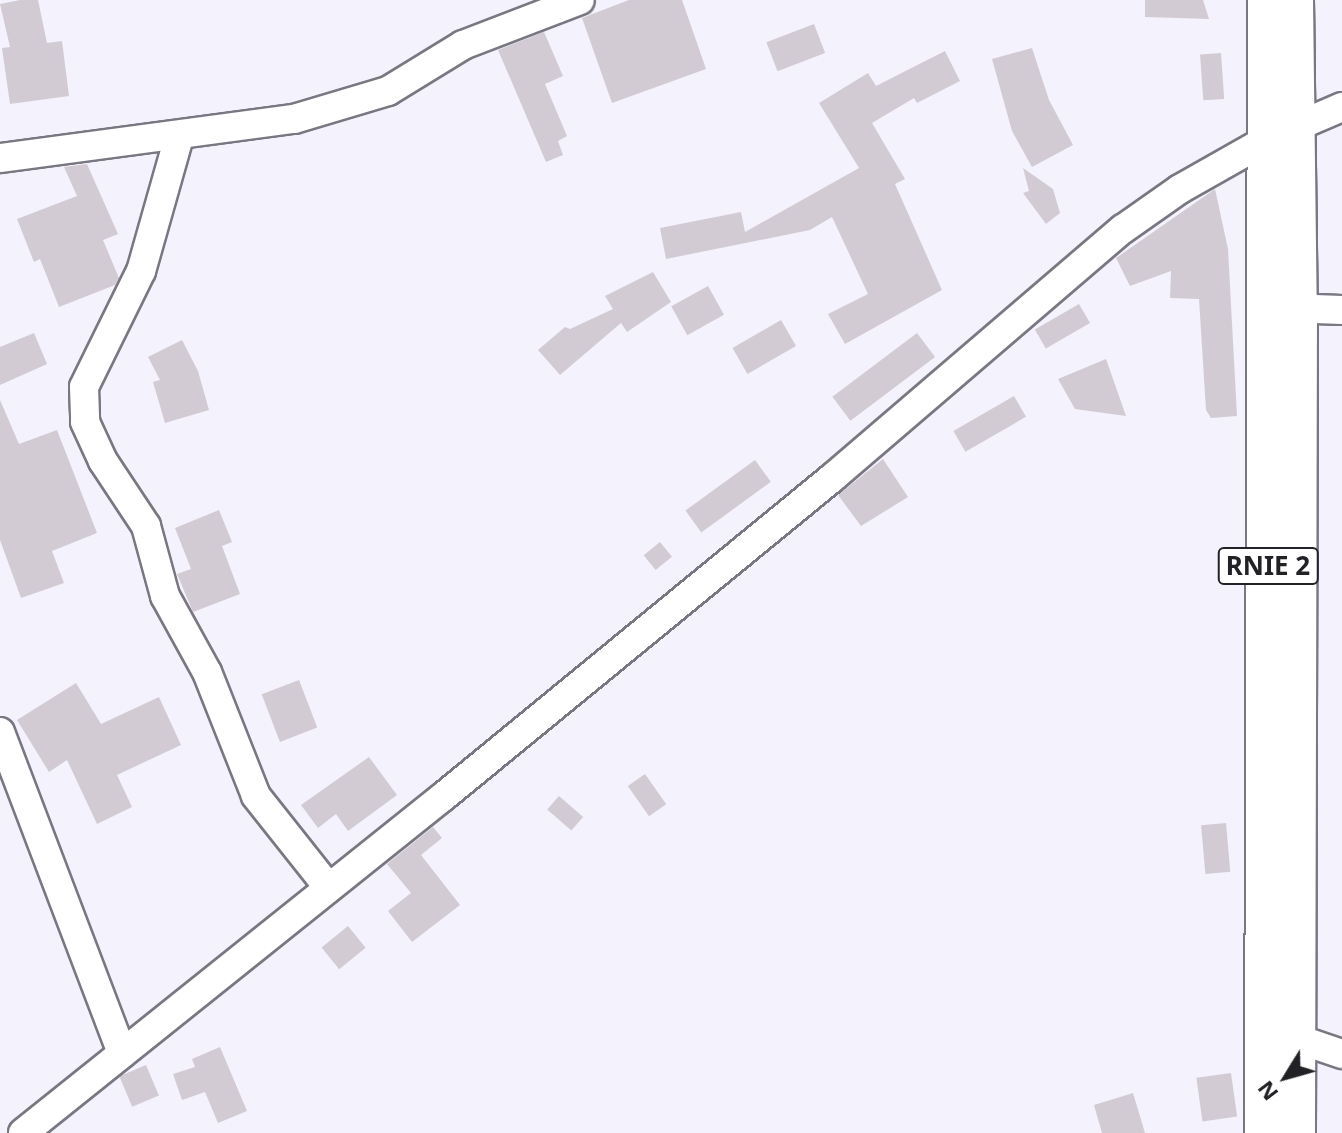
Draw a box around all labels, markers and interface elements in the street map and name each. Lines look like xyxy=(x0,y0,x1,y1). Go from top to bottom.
road number: RNIE 2 xyxy=(1216,544,1320,588)
north arrow xyxy=(1246,1037,1326,1117)
text: N xyxy=(1249,1075,1284,1108)

